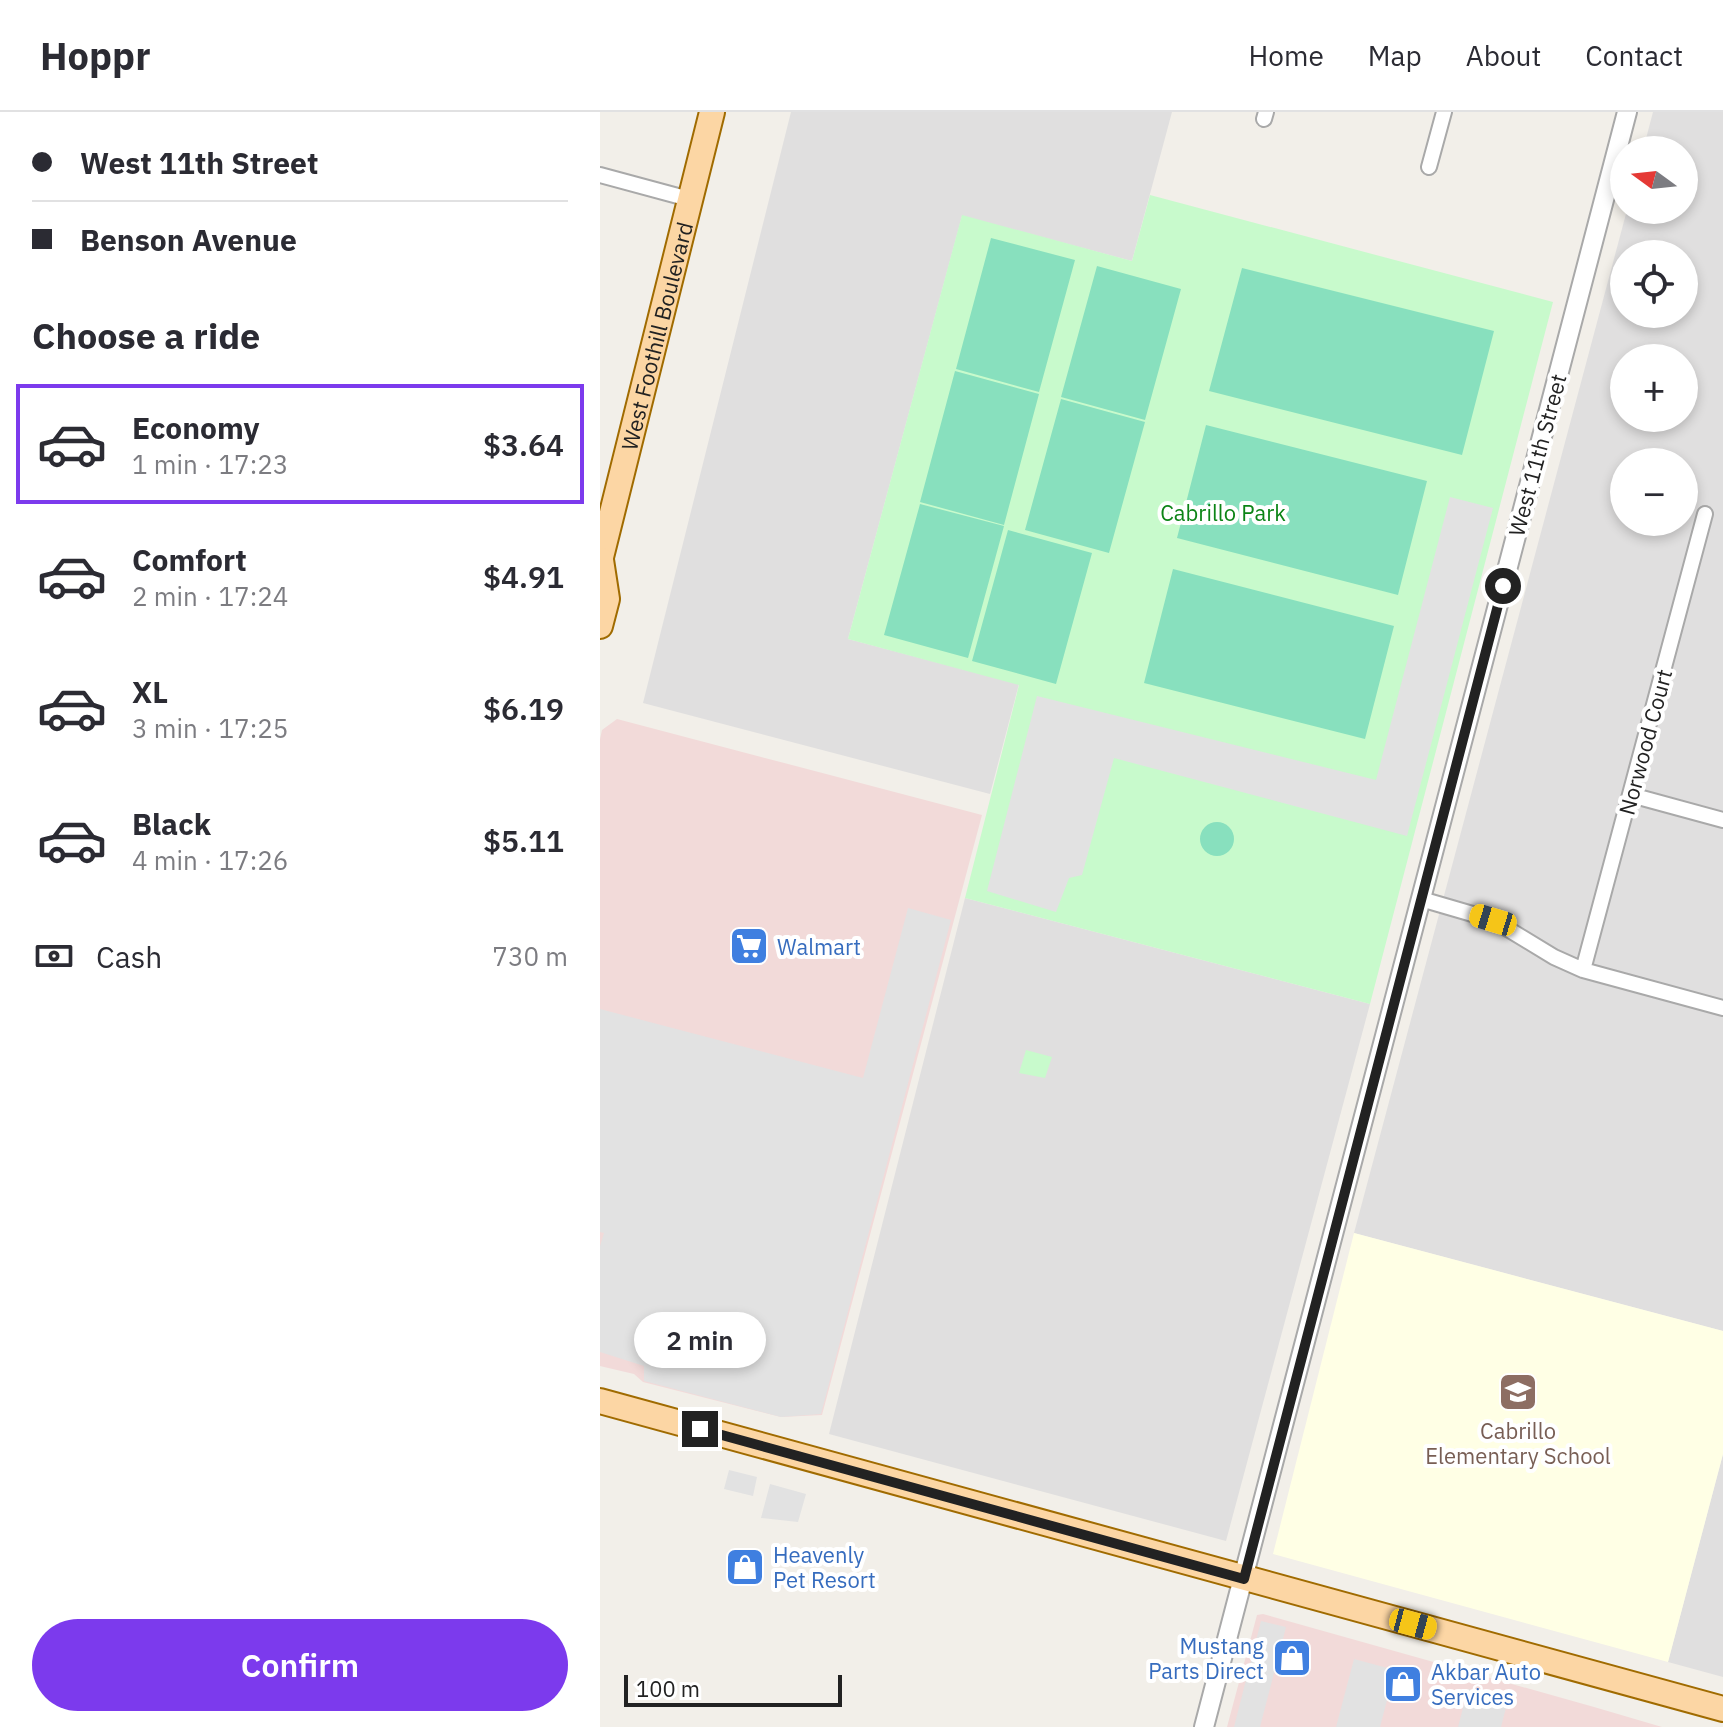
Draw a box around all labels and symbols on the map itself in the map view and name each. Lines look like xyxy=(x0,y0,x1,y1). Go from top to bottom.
north arrow xyxy=(1610,136,1698,224)
street label: West Foothill Boulevard xyxy=(614,219,699,453)
street label: West 11th Street xyxy=(1501,371,1573,539)
park label: Cabrillo Park xyxy=(1160,498,1286,527)
route start xyxy=(1485,568,1521,604)
street label: Norwood Court xyxy=(1612,666,1678,818)
car xyxy=(1467,902,1519,938)
supermarket icon: Walmart xyxy=(728,925,770,967)
place label: Walmart xyxy=(777,932,861,961)
callout: 2 min xyxy=(634,1313,766,1369)
school or university icon: Cabrillo Elementary School xyxy=(1497,1371,1539,1413)
route end xyxy=(682,1411,718,1447)
place label: Cabrillo Elementary School xyxy=(1425,1416,1611,1470)
place label: Heavenly Pet Resort xyxy=(773,1540,876,1594)
shop icon: Heavenly Pet Resort xyxy=(724,1546,766,1588)
car xyxy=(1387,1606,1439,1642)
place label: Mustang Parts Direct xyxy=(1148,1631,1264,1685)
shop icon: Mustang Parts Direct xyxy=(1271,1637,1313,1679)
place label: Akbar Auto Services xyxy=(1431,1657,1541,1711)
shop icon: Akbar Auto Services xyxy=(1382,1663,1424,1705)
scale bar xyxy=(624,1671,842,1707)

